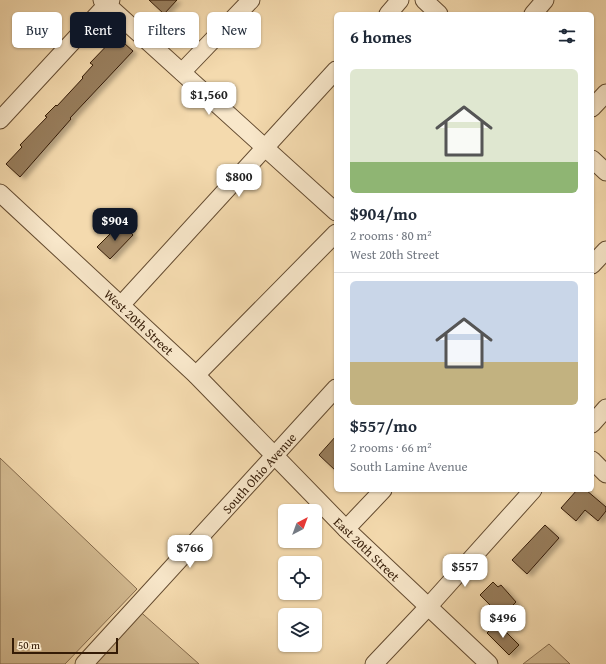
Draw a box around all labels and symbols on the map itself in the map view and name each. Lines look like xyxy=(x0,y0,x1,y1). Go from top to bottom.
pin: $1,560 xyxy=(176,82,242,116)
pin: $800 xyxy=(215,164,263,198)
pin: $904 xyxy=(91,208,139,242)
street label: West 20th Street xyxy=(99,285,178,360)
street label: South Ohio Avenue xyxy=(218,429,301,518)
north arrow xyxy=(278,504,322,548)
street label: East 20th Street xyxy=(329,513,404,586)
pin: $766 xyxy=(166,535,214,569)
pin: $557 xyxy=(441,554,489,588)
pin: $496 xyxy=(479,605,527,639)
scale bar xyxy=(12,636,118,655)

